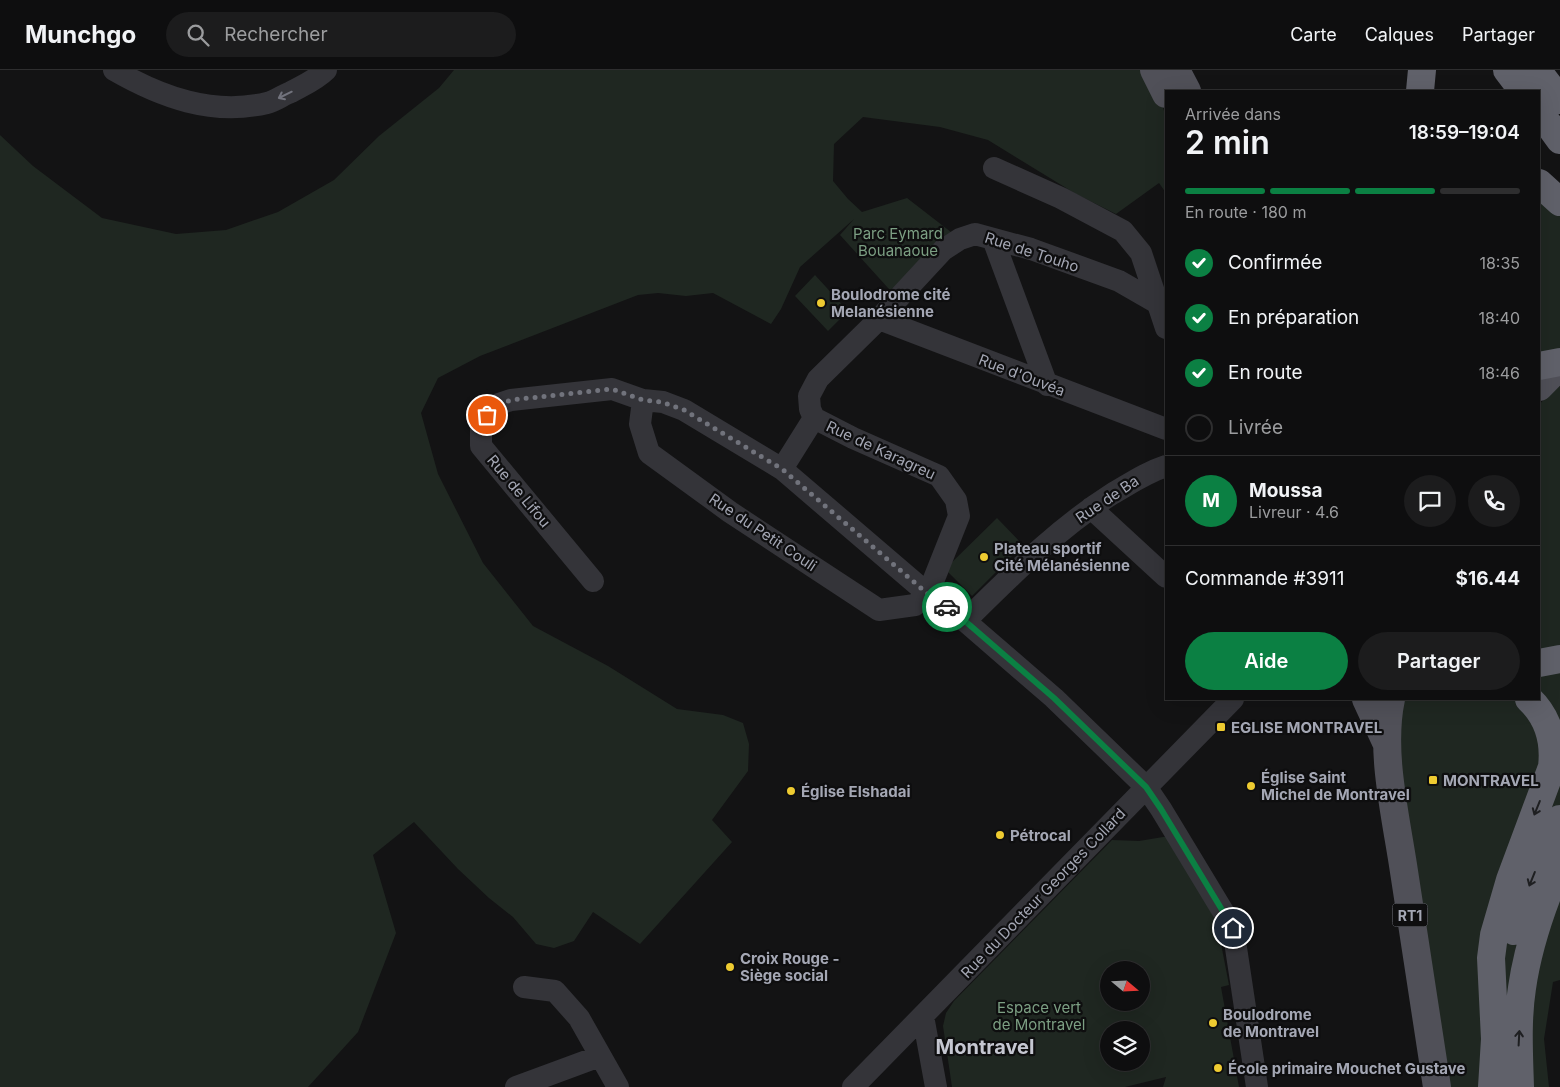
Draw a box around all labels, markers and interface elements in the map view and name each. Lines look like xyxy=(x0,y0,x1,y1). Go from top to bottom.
search box xyxy=(166,12,516,57)
text: Munchgo xyxy=(25,20,136,49)
icon: search xyxy=(184,21,212,49)
text: Rechercher xyxy=(224,23,328,46)
text: Carte xyxy=(1290,24,1337,45)
text: Calques xyxy=(1365,24,1434,45)
text: Partager xyxy=(1462,24,1535,45)
one-way arrow xyxy=(277,90,292,100)
text: Arrivée dans xyxy=(1185,104,1281,124)
text: 18:59–19:04 xyxy=(1409,121,1520,144)
text: 2 min xyxy=(1185,123,1270,162)
text: En route · 180 m xyxy=(1185,202,1306,222)
park label: Parc Eymard Bouanaoue xyxy=(853,224,943,260)
street label: Rue de Touho xyxy=(983,228,1081,276)
icon: check xyxy=(1185,249,1213,277)
text: Confirmée xyxy=(1228,251,1322,274)
text: 18:35 xyxy=(1479,253,1520,273)
place label: Boulodrome cité Melanésienne xyxy=(831,285,951,321)
marker: Boulodrome cité Melanésienne xyxy=(815,297,827,309)
icon: check xyxy=(1185,304,1213,332)
text: En préparation xyxy=(1228,306,1359,329)
text: 18:40 xyxy=(1479,308,1520,328)
street label: Rue d'Ouvéa xyxy=(976,350,1068,400)
icon: check xyxy=(1185,359,1213,387)
text: En route xyxy=(1228,361,1303,384)
text: 18:46 xyxy=(1479,363,1520,383)
pin xyxy=(466,394,508,436)
icon: bag xyxy=(473,401,501,429)
street label: Rue de Karagreu xyxy=(823,416,939,484)
text: Livrée xyxy=(1228,416,1283,439)
street label: Rue de Lifou xyxy=(483,451,555,531)
street label: Rue de Ba xyxy=(1072,471,1142,527)
button: chat xyxy=(1404,475,1456,527)
button: phone xyxy=(1468,475,1520,527)
text: Moussa xyxy=(1249,479,1323,502)
street label: Rue du Petit Couli xyxy=(706,489,820,575)
text: M xyxy=(1202,489,1220,512)
text: Livreur · 4.6 xyxy=(1249,502,1339,522)
place label: Plateau sportif Cité Mélanésienne xyxy=(994,539,1130,575)
marker: Plateau sportif Cité Mélanésienne xyxy=(978,551,990,563)
text: Commande #3911 xyxy=(1185,567,1345,590)
text: $16.44 xyxy=(1456,567,1520,590)
courier xyxy=(922,582,972,632)
icon: car xyxy=(933,593,961,621)
button: Aide xyxy=(1185,632,1348,690)
button: Partager xyxy=(1358,632,1520,690)
place label: EGLISE MONTRAVEL xyxy=(1231,718,1382,737)
marker: EGLISE MONTRAVEL xyxy=(1215,721,1227,733)
place label: Église Saint Michel de Montravel xyxy=(1261,768,1410,804)
place label: MONTRAVEL xyxy=(1443,771,1539,790)
marker: MONTRAVEL xyxy=(1427,774,1439,786)
marker: Église Saint Michel de Montravel xyxy=(1245,780,1257,792)
place label: Église Elshadai xyxy=(801,782,910,801)
marker: Église Elshadai xyxy=(785,785,797,797)
one-way arrow xyxy=(1532,800,1541,815)
street label: Rue du Docteur Georges Collard xyxy=(957,804,1129,982)
place label: Pétrocal xyxy=(1010,826,1071,845)
marker: Pétrocal xyxy=(994,829,1006,841)
one-way arrow xyxy=(1527,871,1536,887)
road number: RT1 xyxy=(1392,904,1428,926)
pin xyxy=(1212,907,1254,949)
icon: home xyxy=(1219,914,1247,942)
place label: Croix Rouge - Siège social xyxy=(740,949,840,985)
marker: Croix Rouge - Siège social xyxy=(724,961,736,973)
north arrow xyxy=(1100,961,1150,1011)
map controls xyxy=(1100,961,1150,1071)
park label: Espace vert de Montravel xyxy=(993,998,1085,1034)
place label: Boulodrome de Montravel xyxy=(1223,1005,1319,1041)
marker: Boulodrome de Montravel xyxy=(1207,1017,1219,1029)
button: layers xyxy=(1100,1021,1150,1071)
one-way arrow xyxy=(1514,1031,1524,1047)
district label: Montravel xyxy=(936,1035,1034,1059)
place label: École primaire Mouchet Gustave xyxy=(1228,1059,1466,1078)
marker: École primaire Mouchet Gustave xyxy=(1212,1062,1224,1074)

